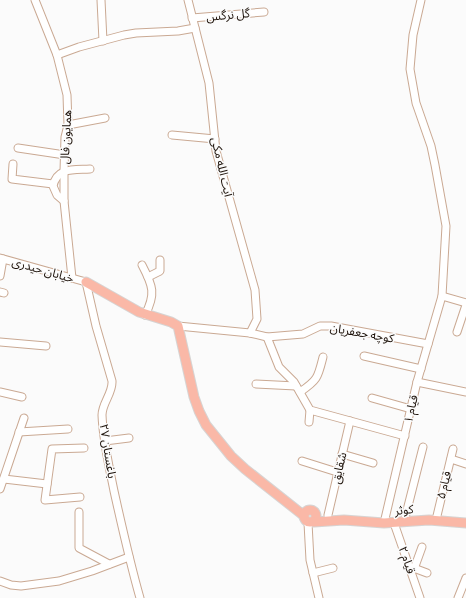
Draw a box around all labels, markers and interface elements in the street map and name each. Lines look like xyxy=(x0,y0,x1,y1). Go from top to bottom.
street label: گل نرگس xyxy=(206,6,251,24)
street label: همایون فال xyxy=(58,109,74,164)
street label: آیت الله مکی xyxy=(208,136,236,199)
street label: خیابان حیدری xyxy=(10,254,76,286)
street label: کوچه جعفریان xyxy=(329,320,396,347)
street label: قیام ۱ xyxy=(401,394,423,425)
street label: باغستان ۲۷ xyxy=(97,423,119,479)
street label: شقایق xyxy=(329,451,350,485)
street label: قیام ۵ xyxy=(434,470,456,501)
street label: کوثر xyxy=(393,502,415,518)
street label: قیام ۲ xyxy=(394,544,418,576)

